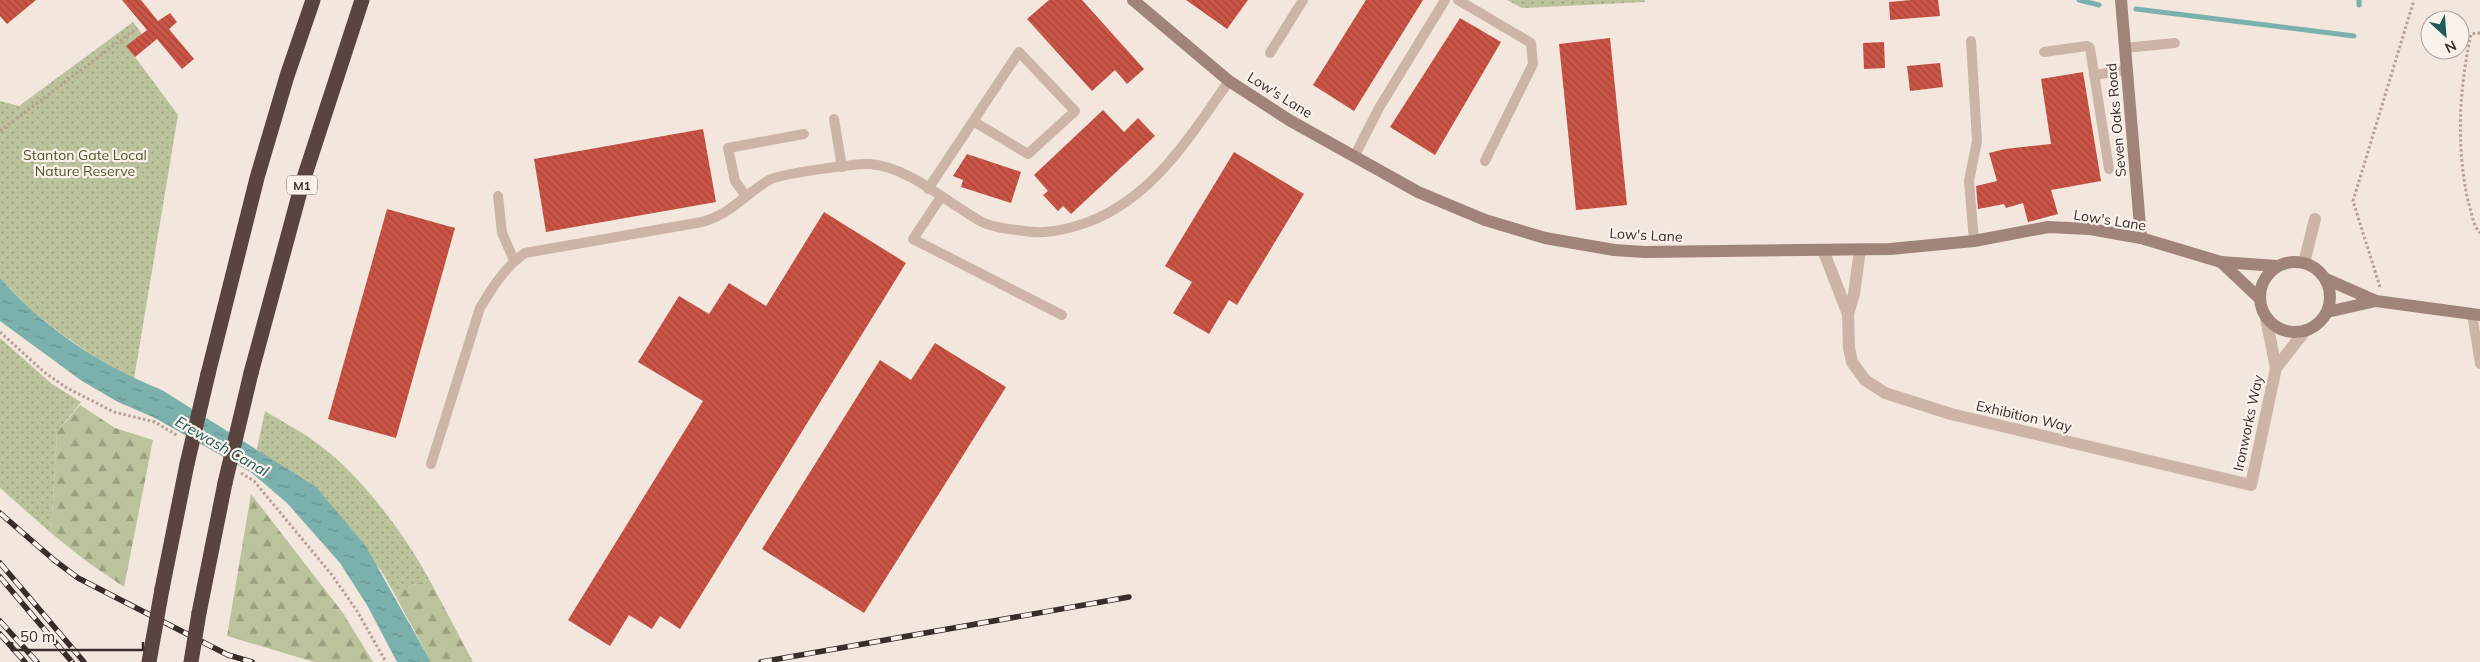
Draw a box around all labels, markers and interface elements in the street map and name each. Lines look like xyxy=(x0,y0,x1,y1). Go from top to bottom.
north arrow xyxy=(2420,10,2470,60)
text: N xyxy=(2442,36,2459,57)
street label: Seven Oaks Road xyxy=(2102,62,2130,178)
street label: Low's Lane xyxy=(1244,68,1316,122)
park label: Stanton Gate Local Nature Reserve xyxy=(23,146,147,180)
road number: M1 xyxy=(287,176,317,194)
street label: Low's Lane xyxy=(2072,205,2148,235)
street label: Low's Lane xyxy=(1609,224,1683,246)
street label: Ironworks Way xyxy=(2229,373,2267,473)
street label: Exhibition Way xyxy=(1974,396,2074,436)
water label: Erewash Canal xyxy=(172,412,272,481)
scale bar xyxy=(12,620,144,652)
text: 50 m xyxy=(20,627,55,646)

